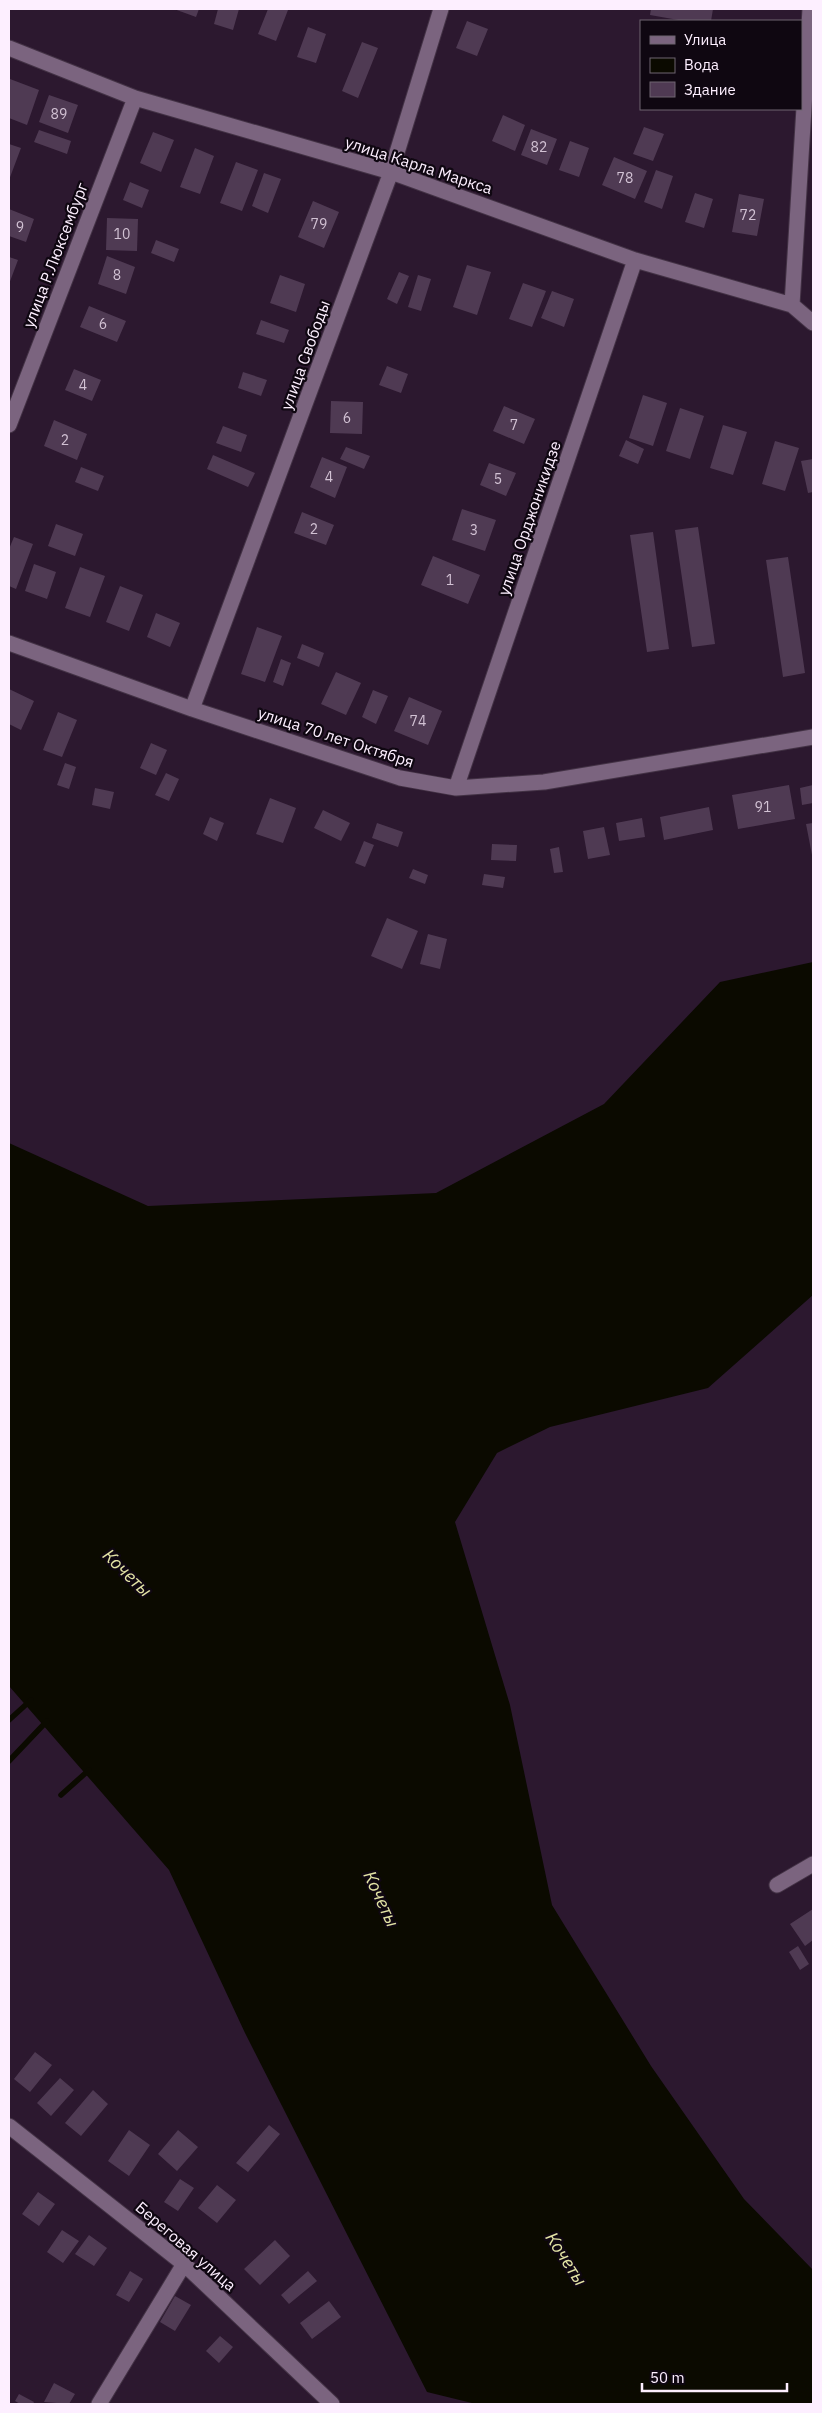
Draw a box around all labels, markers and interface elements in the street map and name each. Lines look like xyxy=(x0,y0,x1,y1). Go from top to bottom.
legend xyxy=(640,20,802,110)
text: Улица xyxy=(684,30,726,49)
text: Вода xyxy=(684,55,719,74)
text: Здание xyxy=(684,80,736,99)
house number: 89 xyxy=(51,105,67,123)
street label: улица Карла Маркса xyxy=(343,132,496,198)
house number: 82 xyxy=(531,138,547,156)
house number: 78 xyxy=(617,169,633,187)
street label: улица Р.Люксембург xyxy=(18,179,92,331)
house number: 72 xyxy=(740,206,756,224)
house number: 79 xyxy=(311,215,327,233)
house number: 9 xyxy=(16,218,24,236)
house number: 10 xyxy=(114,225,130,243)
house number: 8 xyxy=(113,266,121,284)
street label: улица Свободы xyxy=(276,298,334,412)
house number: 6 xyxy=(99,315,107,333)
house number: 4 xyxy=(79,376,87,394)
house number: 6 xyxy=(343,409,351,427)
house number: 7 xyxy=(510,416,518,434)
house number: 2 xyxy=(61,431,69,449)
street label: улица Орджоникидзе xyxy=(493,438,565,598)
house number: 4 xyxy=(325,468,333,486)
house number: 5 xyxy=(494,470,502,488)
house number: 2 xyxy=(310,520,318,538)
house number: 3 xyxy=(470,521,478,539)
house number: 1 xyxy=(446,571,454,589)
street label: улица 70 лет Октября xyxy=(255,702,417,772)
house number: 74 xyxy=(410,712,426,730)
house number: 91 xyxy=(755,798,771,816)
water label: Кочеты xyxy=(98,1544,157,1602)
water label: Кочеты xyxy=(358,1867,404,1931)
street label: Береговая улица xyxy=(132,2197,241,2295)
water label: Кочеты xyxy=(541,2227,592,2290)
scale bar xyxy=(642,2360,787,2392)
text: 50 m xyxy=(650,2368,685,2387)

